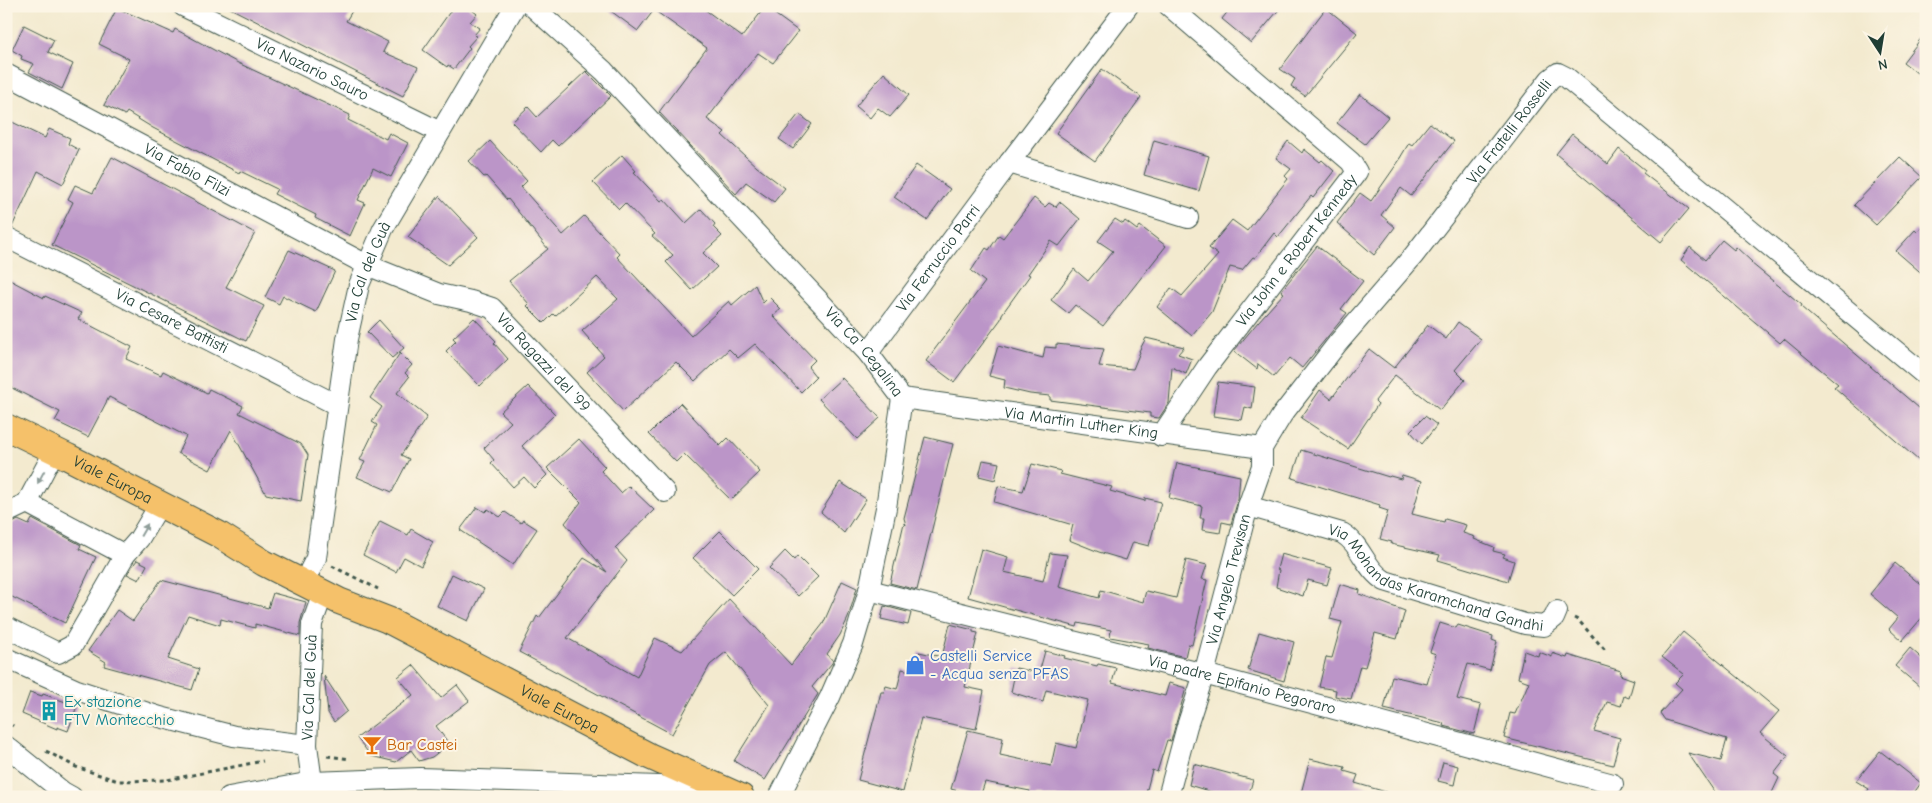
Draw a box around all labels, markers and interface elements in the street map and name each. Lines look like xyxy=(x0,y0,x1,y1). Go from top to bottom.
north arrow xyxy=(1854,28,1904,78)
street label: Via Nazario Sauro xyxy=(253,34,372,105)
text: N xyxy=(1876,55,1889,73)
street label: Via Fratelli Rosselli xyxy=(1463,76,1555,187)
street label: Via Fabio Filzi xyxy=(141,140,234,200)
street label: Via John e Robert Kennedy xyxy=(1233,170,1361,330)
street label: Via Ferruccio Parri xyxy=(893,201,984,315)
street label: Via Cal del Guà xyxy=(342,218,394,324)
street label: Via Cesare Battisti xyxy=(113,285,231,357)
street label: Via Ca' Cegalina xyxy=(821,304,907,400)
street label: Via Ragazzi del '99 xyxy=(493,310,594,416)
street label: Via Martin Luther King xyxy=(1003,403,1159,442)
street label: Viale Europa xyxy=(70,452,155,508)
one-way arrow xyxy=(37,470,46,483)
street label: Via Angelo Trevisan xyxy=(1203,512,1255,647)
street label: Via Mohandas Karamchand Gandhi xyxy=(1326,521,1544,635)
one-way arrow xyxy=(140,523,148,538)
street label: Via Cal del Guà xyxy=(298,634,321,741)
place label: Castelli Service - Acqua senza PFAS xyxy=(930,647,1069,683)
street label: Via padre Epifanio Pegoraro xyxy=(1147,651,1338,718)
shop icon: Castelli Service - Acqua senza PFAS xyxy=(904,654,926,676)
street label: Viale Europa xyxy=(517,681,602,737)
place label: Ex stazione FTV Montecchio xyxy=(64,693,174,729)
building icon: Ex stazione FTV Montecchio xyxy=(38,700,60,722)
bar icon: Bar Castei xyxy=(361,734,383,756)
place label: Bar Castei xyxy=(387,736,457,754)

